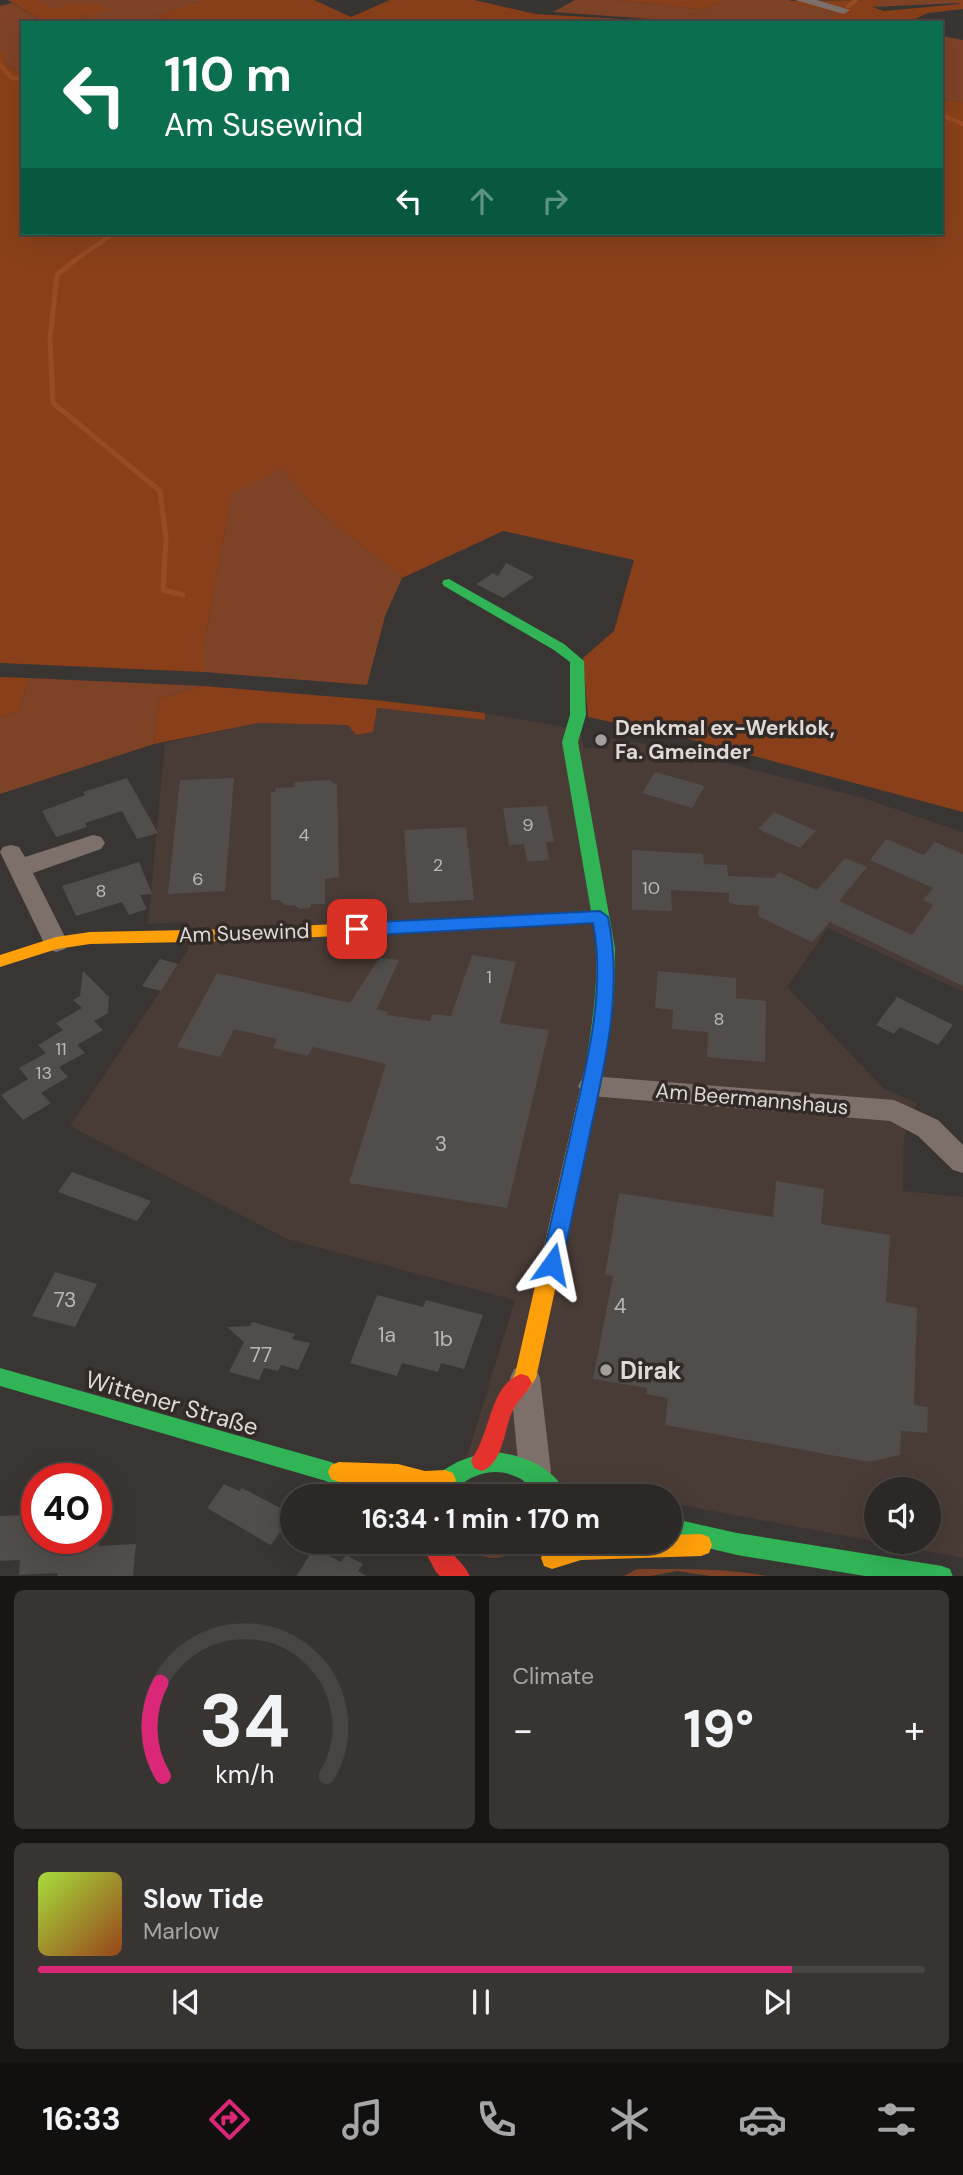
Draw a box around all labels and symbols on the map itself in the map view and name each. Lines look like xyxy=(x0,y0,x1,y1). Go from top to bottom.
place label: Denkmal ex-Werklok, Fa. Gmeinder xyxy=(615,714,835,766)
marker: Denkmal ex-Werklok, Fa. Gmeinder xyxy=(593,732,609,748)
house number: 9 xyxy=(522,813,534,837)
house number: 4 xyxy=(299,823,310,847)
house number: 2 xyxy=(433,853,443,877)
house number: 6 xyxy=(192,867,204,891)
house number: 10 xyxy=(642,876,660,900)
house number: 8 xyxy=(96,879,106,903)
pin xyxy=(327,899,387,959)
street label: Am Susewind xyxy=(178,917,310,949)
house number: 1 xyxy=(486,965,492,989)
house number: 8 xyxy=(714,1007,724,1031)
house number: 11 xyxy=(55,1037,67,1061)
house number: 13 xyxy=(36,1061,52,1085)
street label: Am Beermannshaus xyxy=(654,1077,850,1121)
house number: 3 xyxy=(435,1130,447,1158)
position arrow xyxy=(515,1227,589,1301)
house number: 73 xyxy=(53,1286,77,1314)
house number: 4 xyxy=(614,1292,627,1320)
house number: 1a xyxy=(378,1321,396,1349)
house number: 1b xyxy=(433,1325,453,1353)
house number: 77 xyxy=(250,1341,272,1369)
place label: Dirak xyxy=(620,1355,681,1386)
marker: Dirak xyxy=(598,1362,614,1378)
street label: Wittener Straße xyxy=(82,1364,262,1442)
speed limit sign: 40 xyxy=(21,1463,112,1554)

